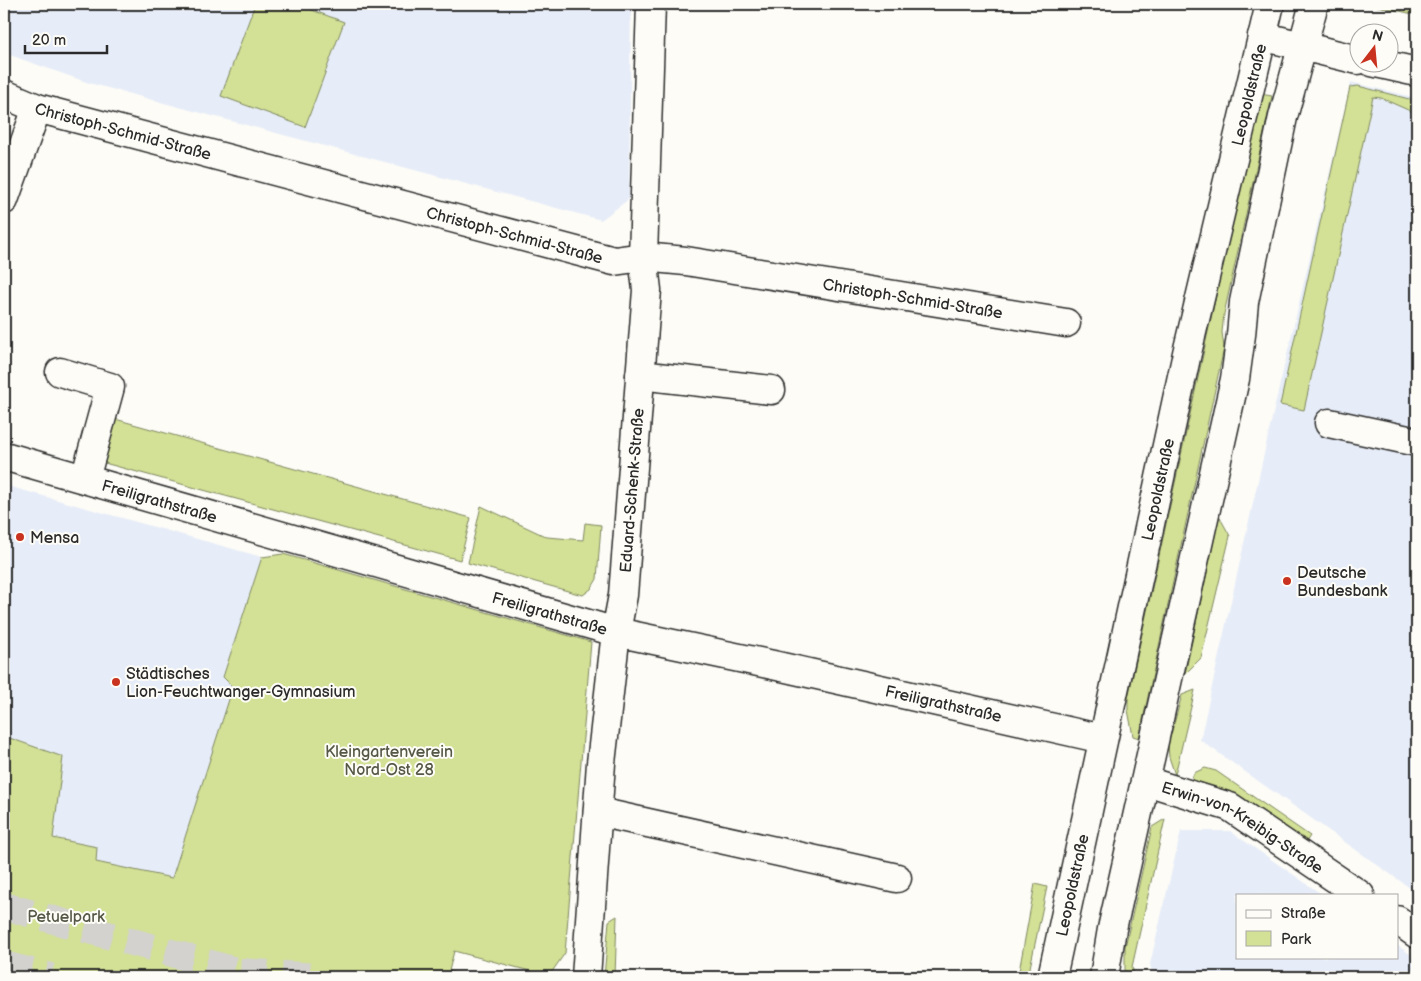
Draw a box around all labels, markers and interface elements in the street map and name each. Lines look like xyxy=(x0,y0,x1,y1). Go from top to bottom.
scale bar xyxy=(25,22,108,54)
north arrow xyxy=(1348,22,1398,72)
text: N xyxy=(1370,26,1385,46)
text: 20 m xyxy=(32,31,66,50)
street label: Leopoldstraße xyxy=(1229,42,1271,148)
street label: Christoph-Schmid-Straße xyxy=(32,100,214,165)
street label: Christoph-Schmid-Straße xyxy=(424,204,605,269)
street label: Christoph-Schmid-Straße xyxy=(821,275,1004,324)
street label: Eduard-Schenk-Straße xyxy=(617,407,649,574)
street label: Leopoldstraße xyxy=(1139,436,1179,543)
street label: Freiligrathstraße xyxy=(99,477,220,528)
place label: Mensa xyxy=(30,529,79,548)
marker: Mensa xyxy=(14,531,26,543)
place label: Deutsche Bundesbank xyxy=(1297,564,1388,601)
marker: Deutsche Bundesbank xyxy=(1281,575,1293,587)
street label: Freiligrathstraße xyxy=(490,589,610,640)
place label: Städtisches Lion-Feuchtwanger-Gymnasium xyxy=(126,665,356,702)
marker: Städtisches Lion-Feuchtwanger-Gymnasium xyxy=(110,676,122,688)
street label: Freiligrathstraße xyxy=(883,682,1004,727)
park label: Kleingartenverein Nord-Ost 28 xyxy=(325,743,453,780)
street label: Erwin-von-Kreibig-Straße xyxy=(1159,778,1327,879)
street label: Leopoldstraße xyxy=(1053,832,1094,938)
legend xyxy=(1236,894,1398,958)
text: Straße xyxy=(1281,904,1326,923)
park label: Petuelpark xyxy=(27,908,105,927)
text: Park xyxy=(1281,930,1312,949)

